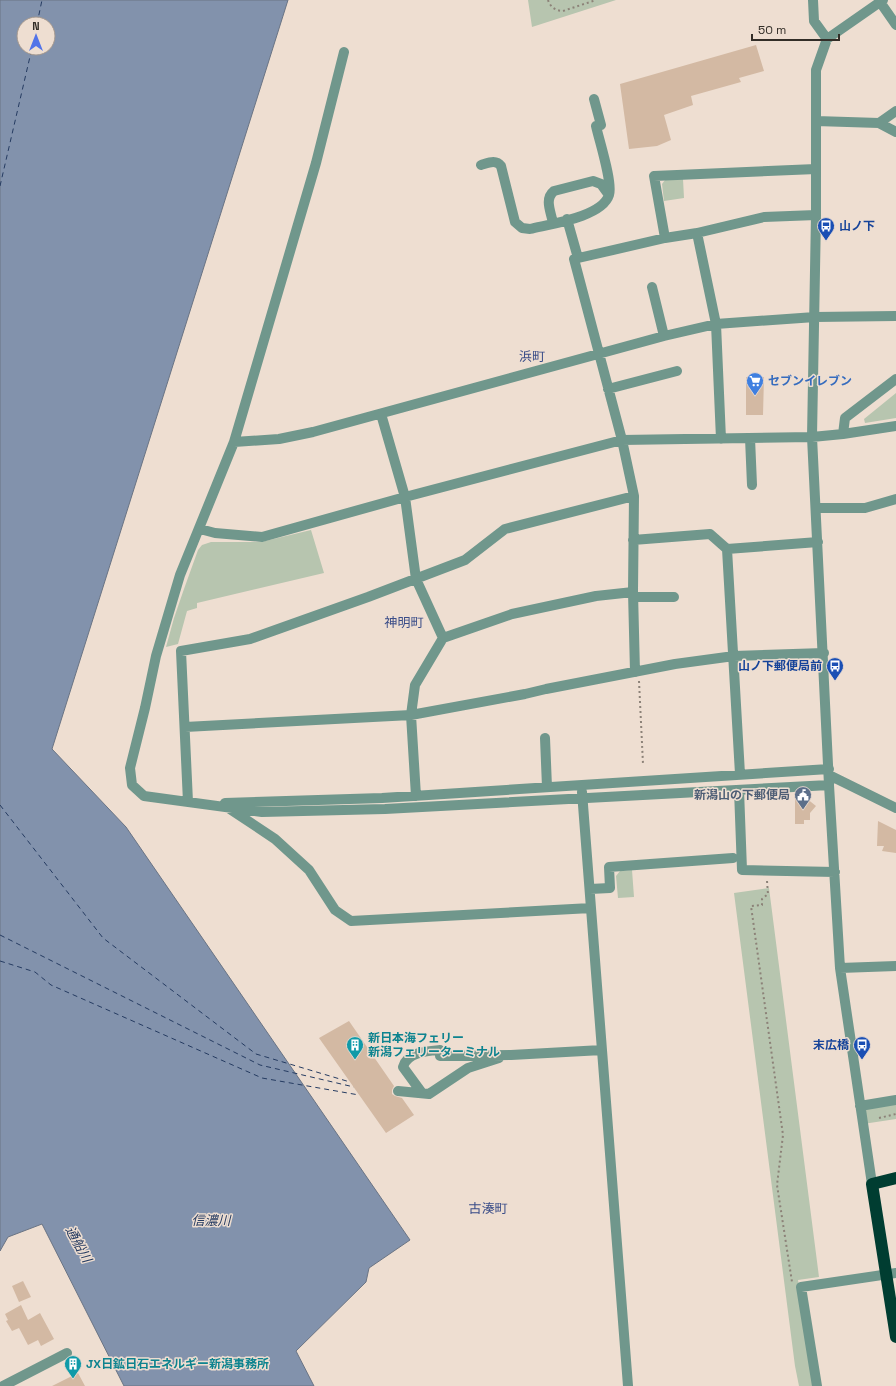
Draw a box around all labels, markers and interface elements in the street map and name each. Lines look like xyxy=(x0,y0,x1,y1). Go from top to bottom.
north arrow xyxy=(16,16,56,56)
scale bar xyxy=(752,16,839,42)
text: N xyxy=(32,19,40,33)
text: 50 m xyxy=(758,22,786,38)
bus stop icon: 山ノ下 xyxy=(816,216,836,241)
place label: 山ノ下 xyxy=(839,218,875,234)
district label: 浜町 xyxy=(519,348,545,365)
supermarket icon: セブンイレブン xyxy=(745,371,765,396)
place label: セブンイレブン xyxy=(768,373,852,389)
district label: 神明町 xyxy=(384,614,424,631)
bus stop icon: 山ノ下郵便局前 xyxy=(825,656,845,681)
place label: 山ノ下郵便局前 xyxy=(738,658,822,674)
public building icon: 新潟山の下郵便局 xyxy=(793,785,813,810)
place label: 新潟山の下郵便局 xyxy=(694,787,790,803)
place label: 新日本海フェリー 新潟フェリーターミナル xyxy=(368,1030,500,1060)
building icon: 新日本海フェリー 新潟フェリーターミナル xyxy=(345,1035,365,1060)
bus stop icon: 末広橋 xyxy=(852,1035,872,1060)
place label: 末広橋 xyxy=(813,1037,850,1053)
district label: 古湊町 xyxy=(468,1200,508,1217)
water label: 信濃川 xyxy=(191,1212,232,1229)
water label: 通船川 xyxy=(62,1223,96,1267)
building icon: JX日鉱日石エネルギー新潟事務所 xyxy=(63,1354,83,1379)
place label: JX日鉱日石エネルギー新潟事務所 xyxy=(86,1356,269,1372)

